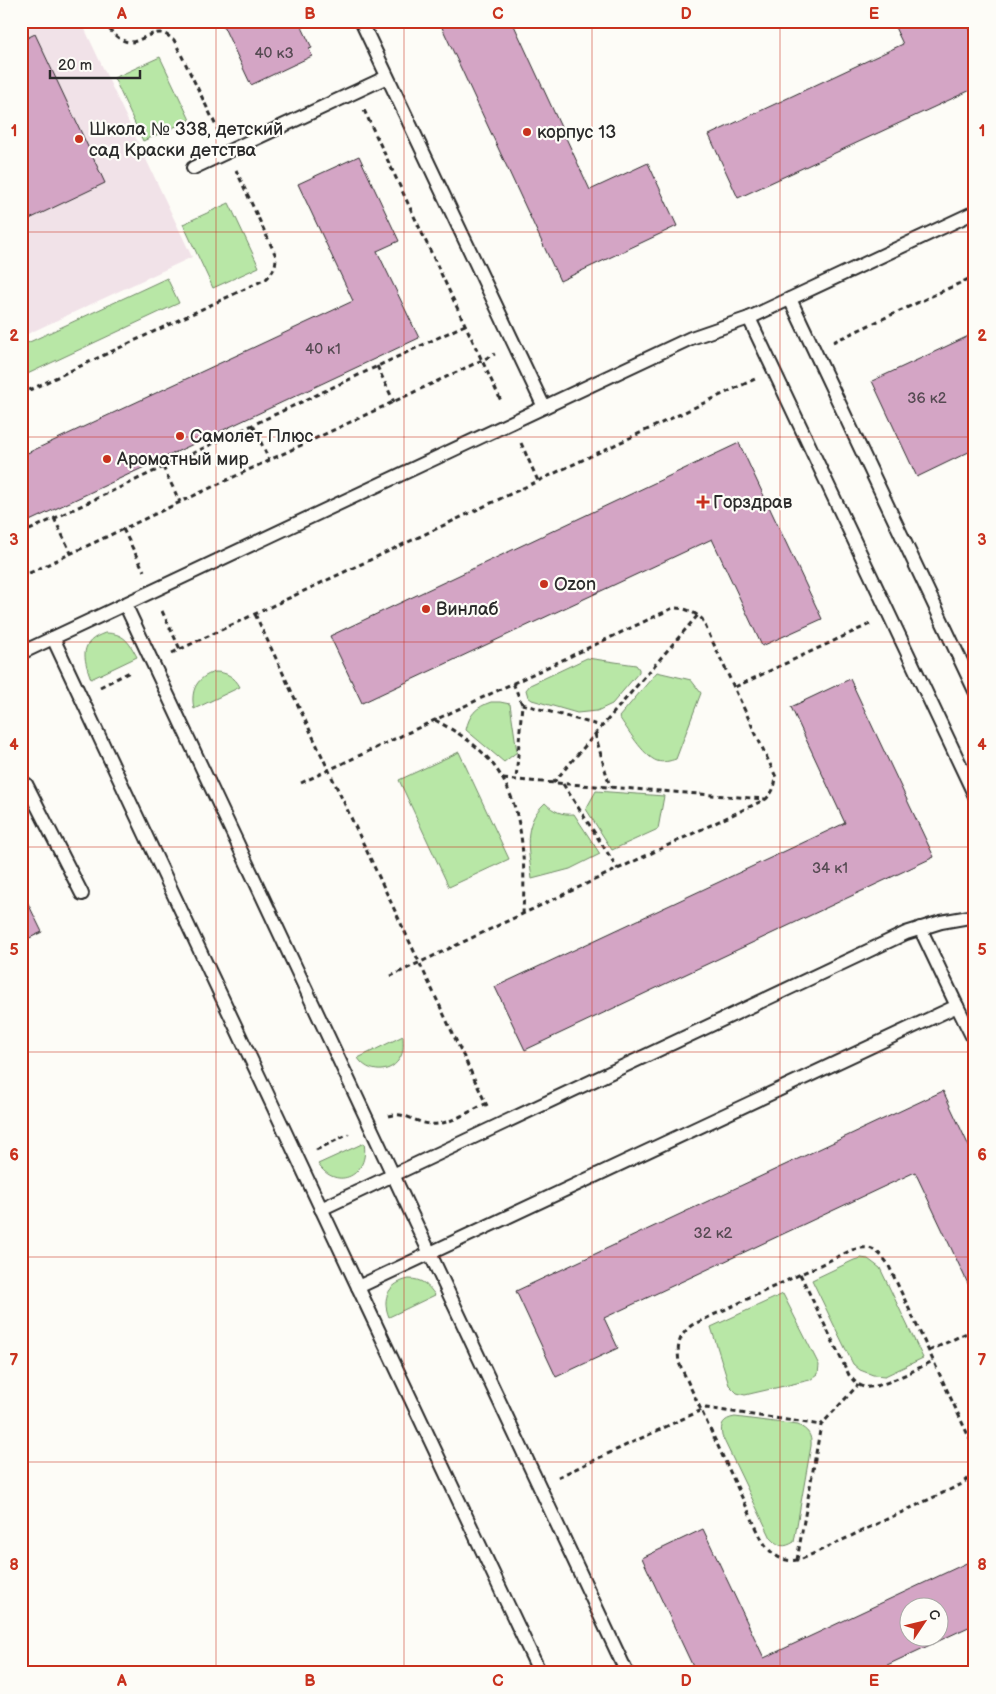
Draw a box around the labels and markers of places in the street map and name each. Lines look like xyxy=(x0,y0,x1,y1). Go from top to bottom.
place label: Школа № 338, детский сад Краски детства xyxy=(89,119,283,161)
place label: корпус 13 xyxy=(537,122,616,143)
marker: корпус 13 xyxy=(521,126,533,138)
marker: Школа № 338, детский сад Краски детства xyxy=(73,133,85,145)
place label: Самолет Плюс xyxy=(190,426,313,447)
marker: Самолет Плюс xyxy=(174,430,186,442)
place label: Ароматный мир xyxy=(116,449,249,470)
marker: Ароматный мир xyxy=(101,453,113,465)
place label: Горздрав xyxy=(713,492,793,513)
marker: Горздрав xyxy=(697,496,709,508)
place label: Ozon xyxy=(554,574,596,595)
marker: Ozon xyxy=(538,578,550,590)
place label: Винлаб xyxy=(436,599,499,620)
marker: Винлаб xyxy=(420,603,432,615)

